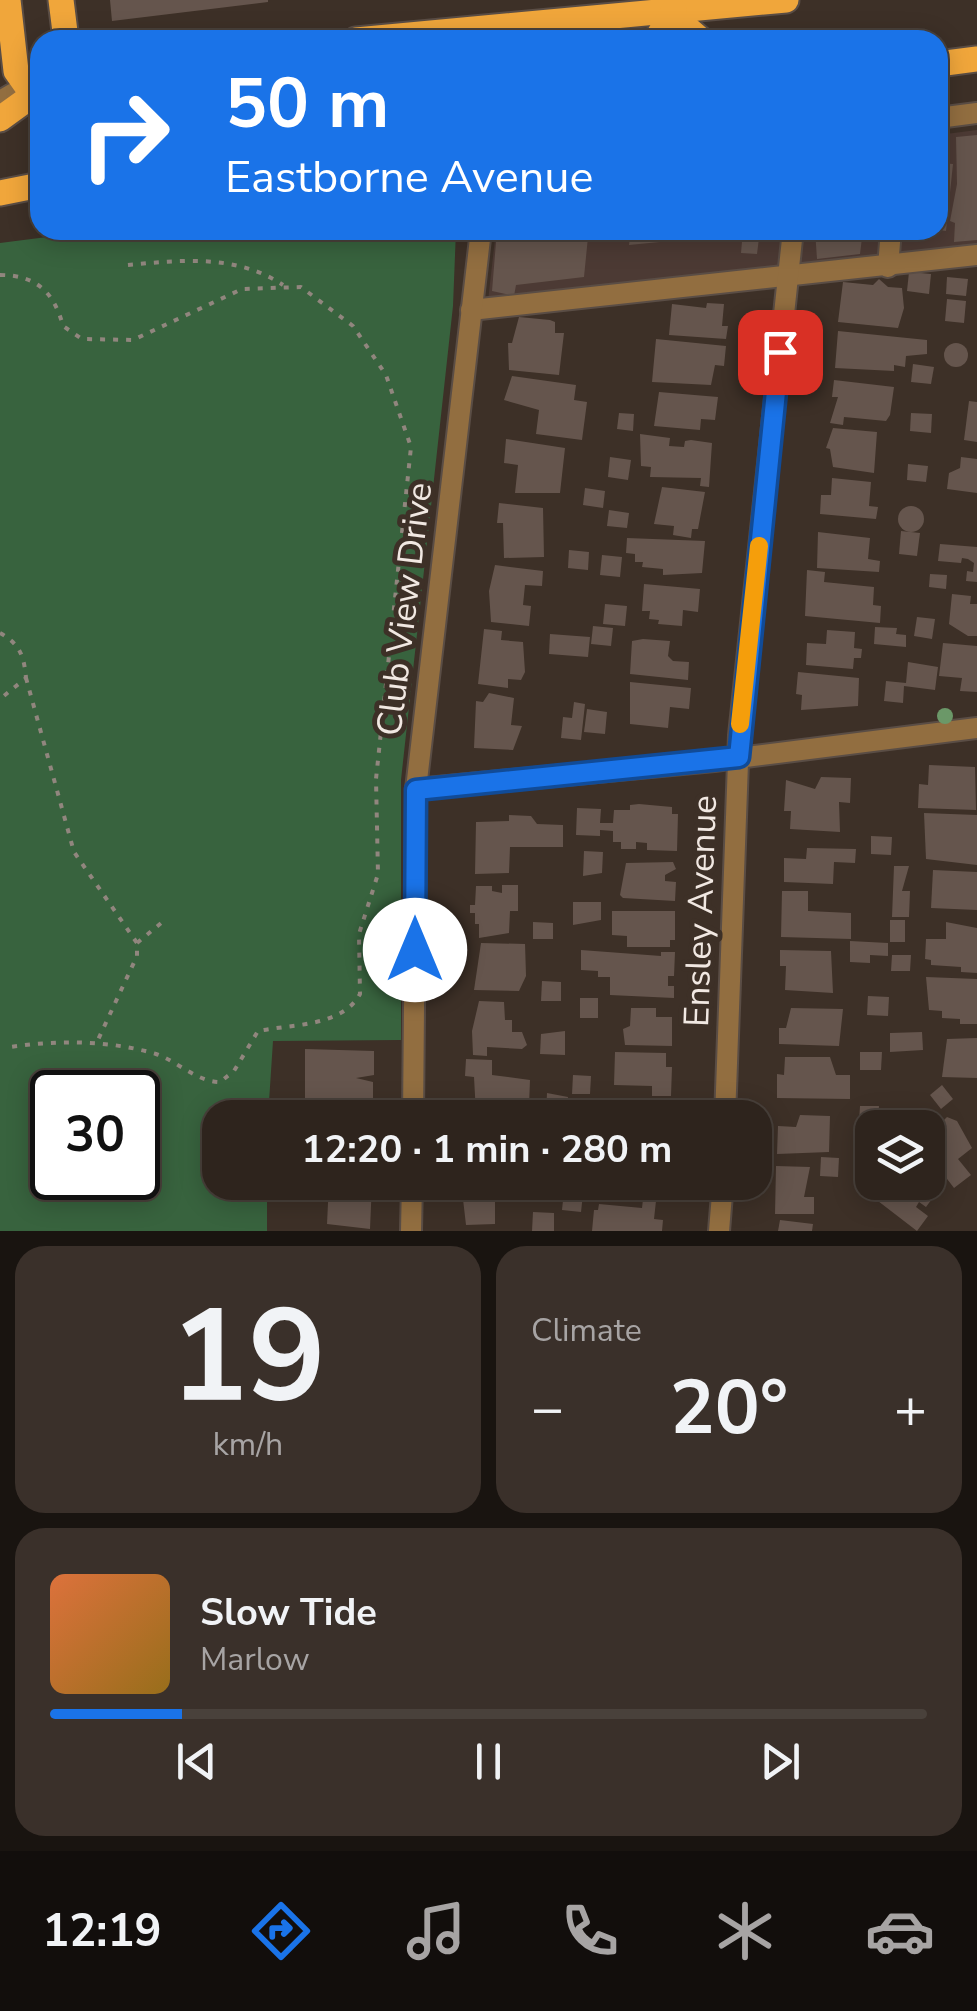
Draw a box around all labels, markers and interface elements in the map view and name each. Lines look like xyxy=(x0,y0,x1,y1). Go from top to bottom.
text: 50 m xyxy=(225,56,389,152)
icon: right xyxy=(60,70,190,200)
text: Eastborne Avenue xyxy=(225,147,594,208)
pin xyxy=(738,310,823,395)
icon: arrive xyxy=(753,325,808,380)
street label: Club View Drive xyxy=(366,480,443,738)
street label: Ensley Avenue xyxy=(673,794,728,1028)
position arrow xyxy=(363,898,467,1002)
speed limit sign: 30 xyxy=(30,1070,160,1200)
map controls xyxy=(855,1110,945,1200)
button: layers xyxy=(855,1110,945,1200)
text: 12:20 · 1 min · 280 m xyxy=(302,1124,672,1175)
text: 19 xyxy=(170,1269,326,1446)
text: Climate xyxy=(531,1309,642,1352)
text: 20° xyxy=(670,1357,788,1459)
text: − xyxy=(531,1371,564,1446)
text: + xyxy=(894,1371,927,1446)
text: km/h xyxy=(213,1423,283,1466)
text: Slow Tide xyxy=(200,1587,377,1638)
text: Marlow xyxy=(200,1638,310,1681)
icon: previous xyxy=(169,1734,224,1789)
icon: pause xyxy=(461,1734,516,1789)
icon: next xyxy=(753,1734,808,1789)
icon: directions xyxy=(246,1896,316,1966)
icon: music xyxy=(401,1896,471,1966)
icon: phone xyxy=(555,1896,625,1966)
icon: climate xyxy=(710,1896,780,1966)
icon: car xyxy=(865,1896,935,1966)
text: 12:19 xyxy=(42,1901,161,1962)

